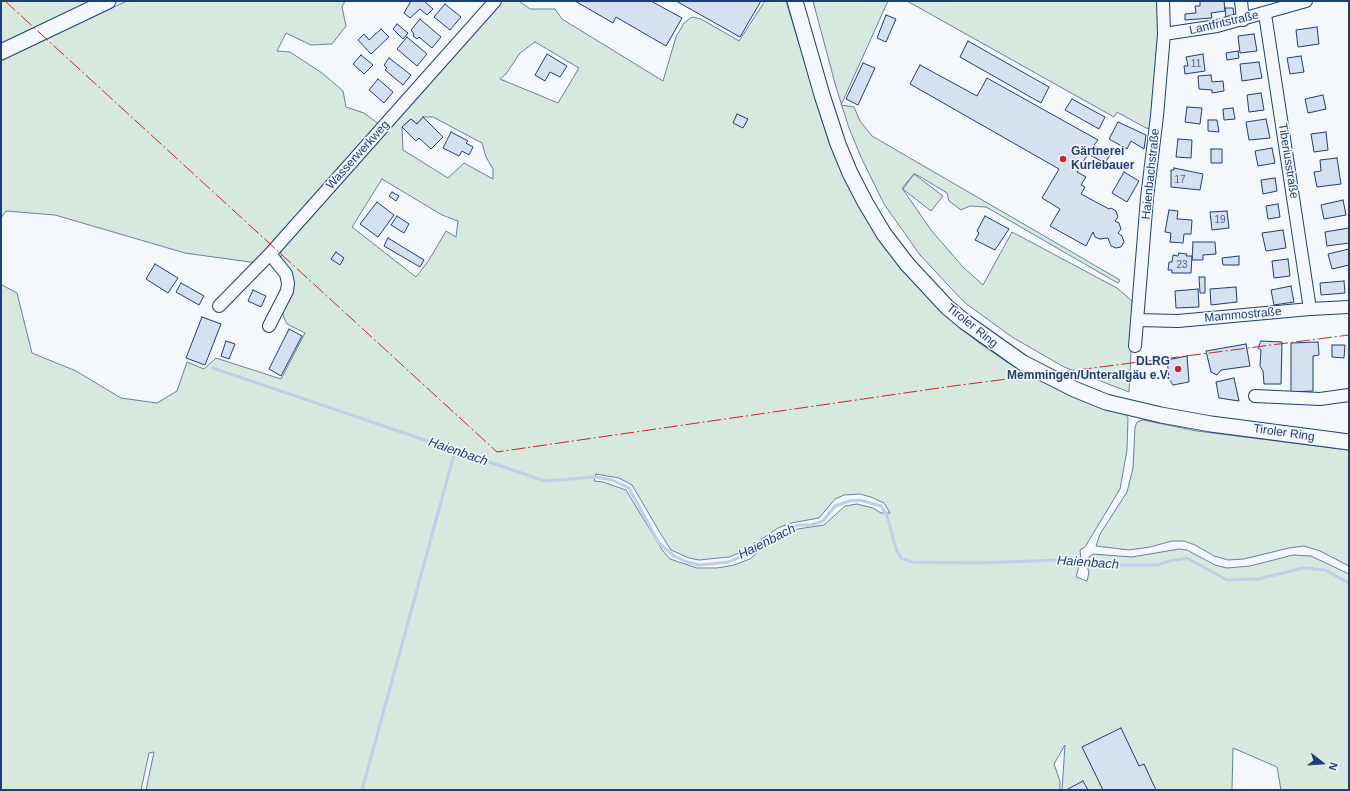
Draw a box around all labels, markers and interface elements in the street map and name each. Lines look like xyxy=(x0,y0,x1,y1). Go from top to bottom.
street label: Lantfritstraße xyxy=(1188,8,1260,38)
house number: 11 xyxy=(1191,58,1201,70)
street label: Wasserwerkweg xyxy=(323,118,393,192)
street label: Tiberiusstraße xyxy=(1275,122,1301,200)
street label: Haienbachstraße xyxy=(1139,128,1163,220)
place label: Gärtnerei Kurlebauer xyxy=(1071,145,1134,173)
marker: Gärtnerei Kurlebauer xyxy=(1058,154,1068,164)
house number: 17 xyxy=(1174,174,1186,186)
house number: 19 xyxy=(1214,214,1226,226)
house number: 23 xyxy=(1176,259,1188,271)
street label: Tiroler Ring xyxy=(944,301,1000,351)
street label: Mammostraße xyxy=(1204,304,1282,326)
place label: DLRG Memmingen/Unterallgäu e.V. xyxy=(1007,355,1170,383)
marker: DLRG Memmingen/Unterallgäu e.V. xyxy=(1173,364,1183,374)
street label: Tiroler Ring xyxy=(1253,422,1315,444)
water label: Haienbach xyxy=(426,435,490,469)
water label: Haienbach xyxy=(736,521,798,563)
water label: Haienbach xyxy=(1056,553,1120,573)
north arrow xyxy=(1302,743,1342,783)
text: N xyxy=(1327,761,1340,772)

